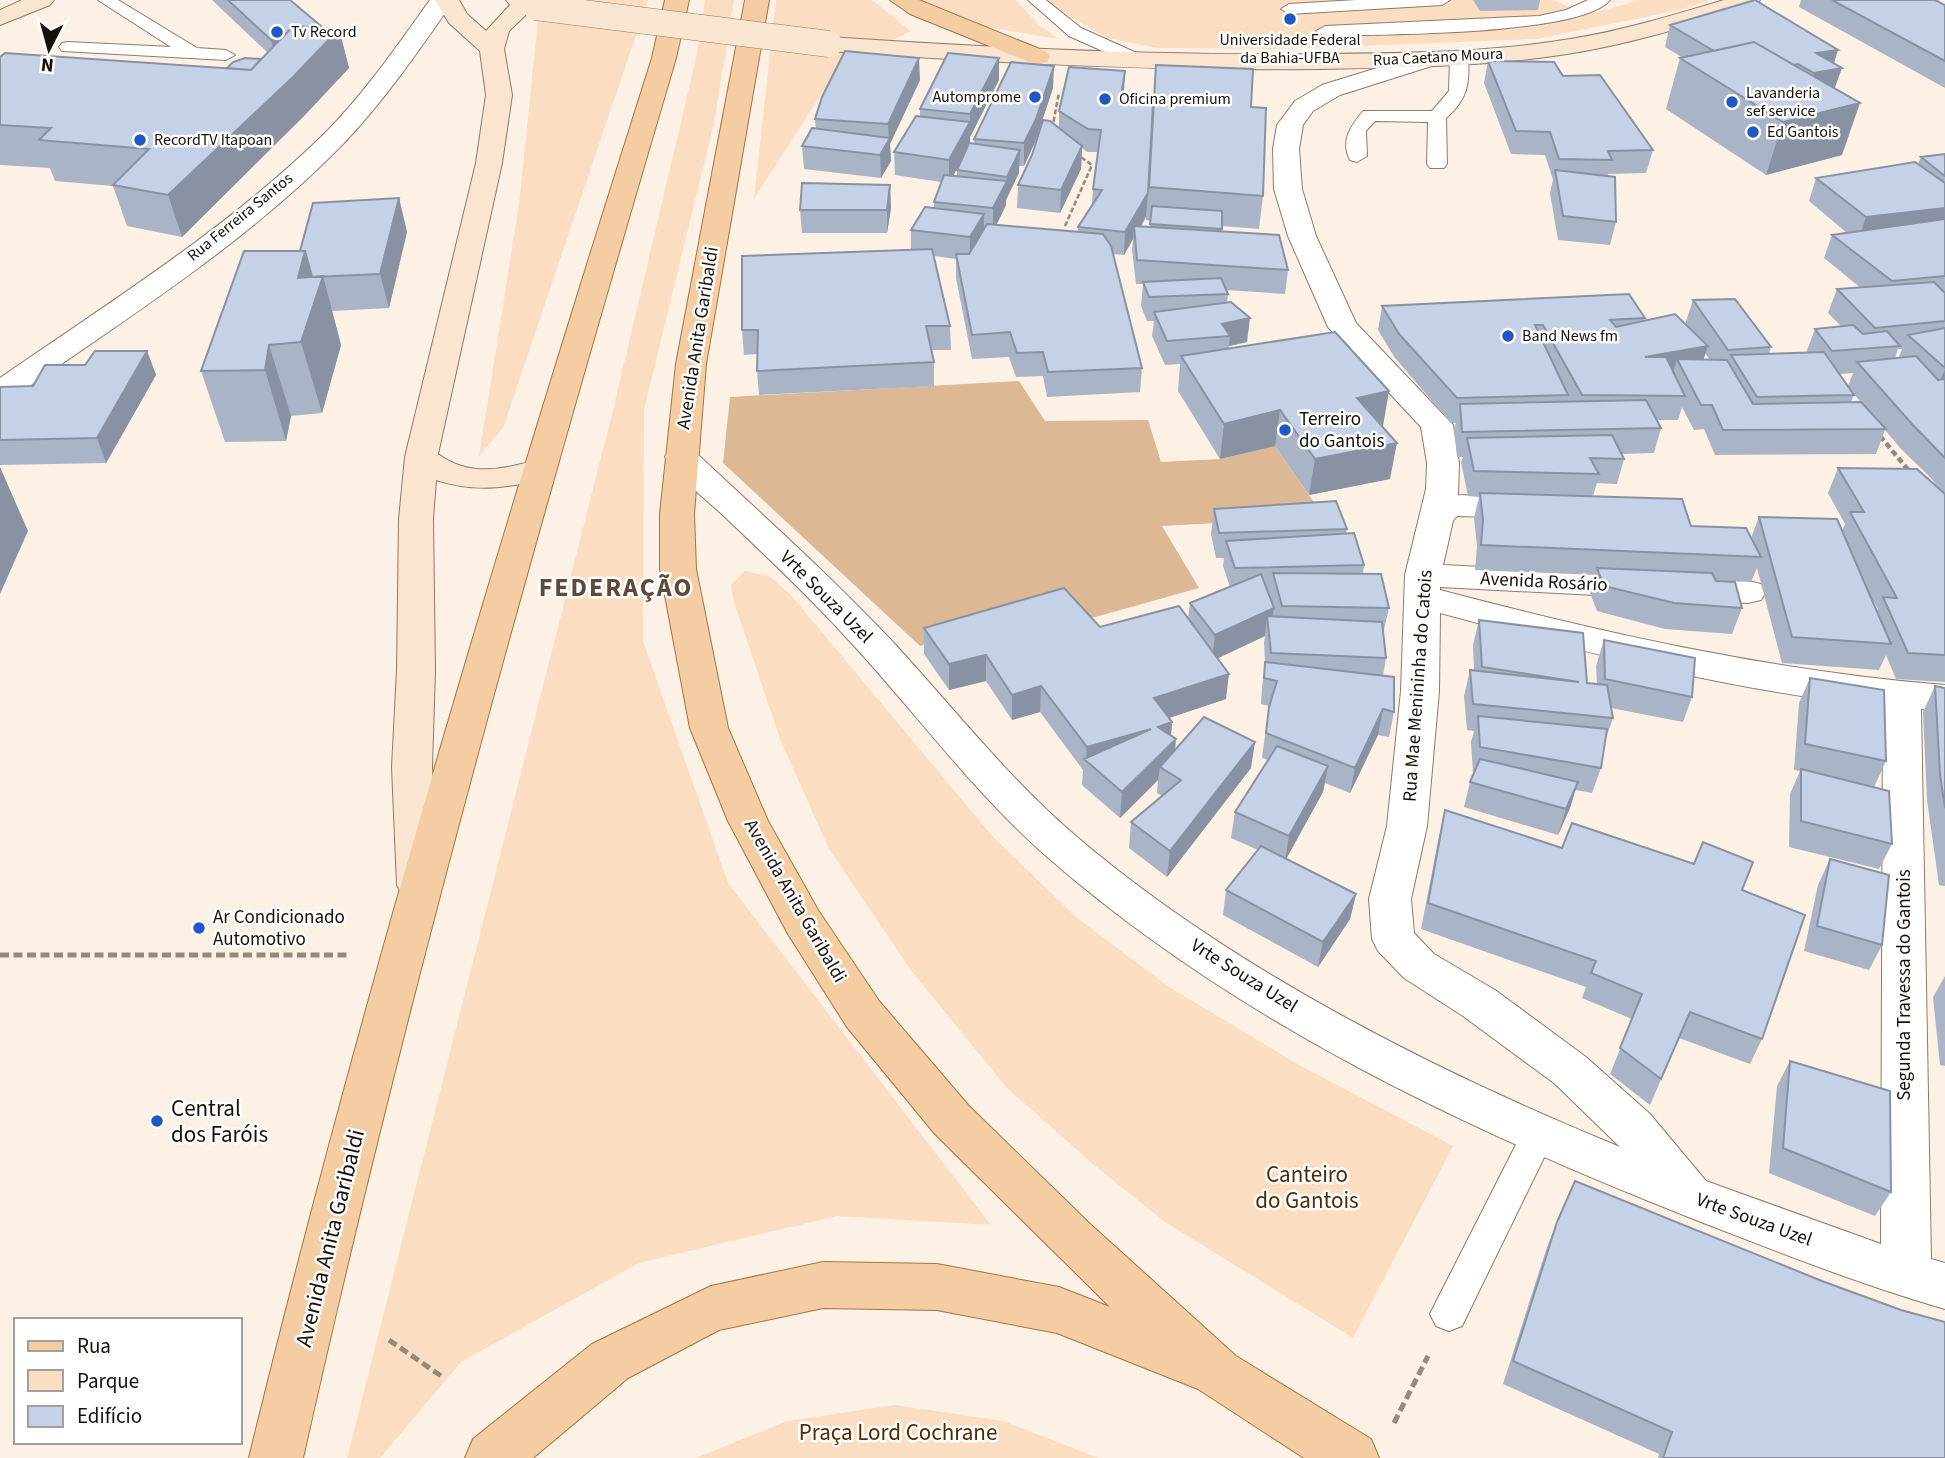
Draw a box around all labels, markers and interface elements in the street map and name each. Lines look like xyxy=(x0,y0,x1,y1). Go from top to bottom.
marker: Universidade Federal da Bahia-UFBA xyxy=(1282,11,1298,27)
north arrow xyxy=(14,14,84,84)
place label: Tv Record xyxy=(291,21,357,43)
marker: Tv Record xyxy=(269,24,285,40)
place label: Universidade Federal da Bahia-UFBA xyxy=(1219,29,1361,69)
street label: Rua Caetano Moura xyxy=(1372,43,1504,71)
text: N xyxy=(40,50,55,79)
place label: Lavanderia sef service xyxy=(1746,82,1820,122)
place label: Automprome xyxy=(932,86,1021,108)
place label: Oficina premium xyxy=(1119,88,1231,110)
marker: Automprome xyxy=(1027,89,1043,105)
marker: Oficina premium xyxy=(1097,91,1113,107)
marker: Lavanderia sef service xyxy=(1724,94,1740,110)
place label: Ed Gantois xyxy=(1767,121,1839,143)
marker: Ed Gantois xyxy=(1745,124,1761,140)
place label: RecordTV Itapoan xyxy=(154,129,272,151)
marker: RecordTV Itapoan xyxy=(132,132,148,148)
street label: Rua Ferreira Santos xyxy=(183,167,298,266)
street label: Avenida Anita Garibaldi xyxy=(670,245,726,431)
place label: Band News fm xyxy=(1522,325,1618,347)
marker: Band News fm xyxy=(1500,328,1516,344)
place label: Terreiro do Gantois xyxy=(1299,406,1384,455)
marker: Terreiro do Gantois xyxy=(1277,422,1293,438)
street label: Vrte Souza Uzel xyxy=(773,544,879,650)
street label: Avenida Rosário xyxy=(1480,565,1608,599)
district label: FEDERAÇÃO xyxy=(539,569,693,606)
street label: Rua Mae Menininha do Catois xyxy=(1396,569,1440,803)
street label: Avenida Anita Garibaldi xyxy=(737,814,853,988)
street label: Segunda Travessa do Gantois xyxy=(1891,869,1918,1101)
place label: Ar Condicionado Automotivo xyxy=(213,904,345,953)
marker: Ar Condicionado Automotivo xyxy=(191,920,207,936)
street label: Vrte Souza Uzel xyxy=(1185,932,1303,1020)
place label: Central dos Faróis xyxy=(171,1092,268,1151)
marker: Central dos Faróis xyxy=(149,1113,165,1129)
street label: Avenida Anita Garibaldi xyxy=(287,1126,373,1350)
park label: Canteiro do Gantois xyxy=(1255,1158,1359,1217)
street label: Vrte Souza Uzel xyxy=(1692,1187,1816,1254)
legend xyxy=(14,1318,242,1444)
text: Rua xyxy=(77,1331,111,1361)
text: Parque xyxy=(77,1366,139,1396)
text: Edifício xyxy=(77,1401,142,1431)
park label: Praça Lord Cochrane xyxy=(799,1416,997,1449)

